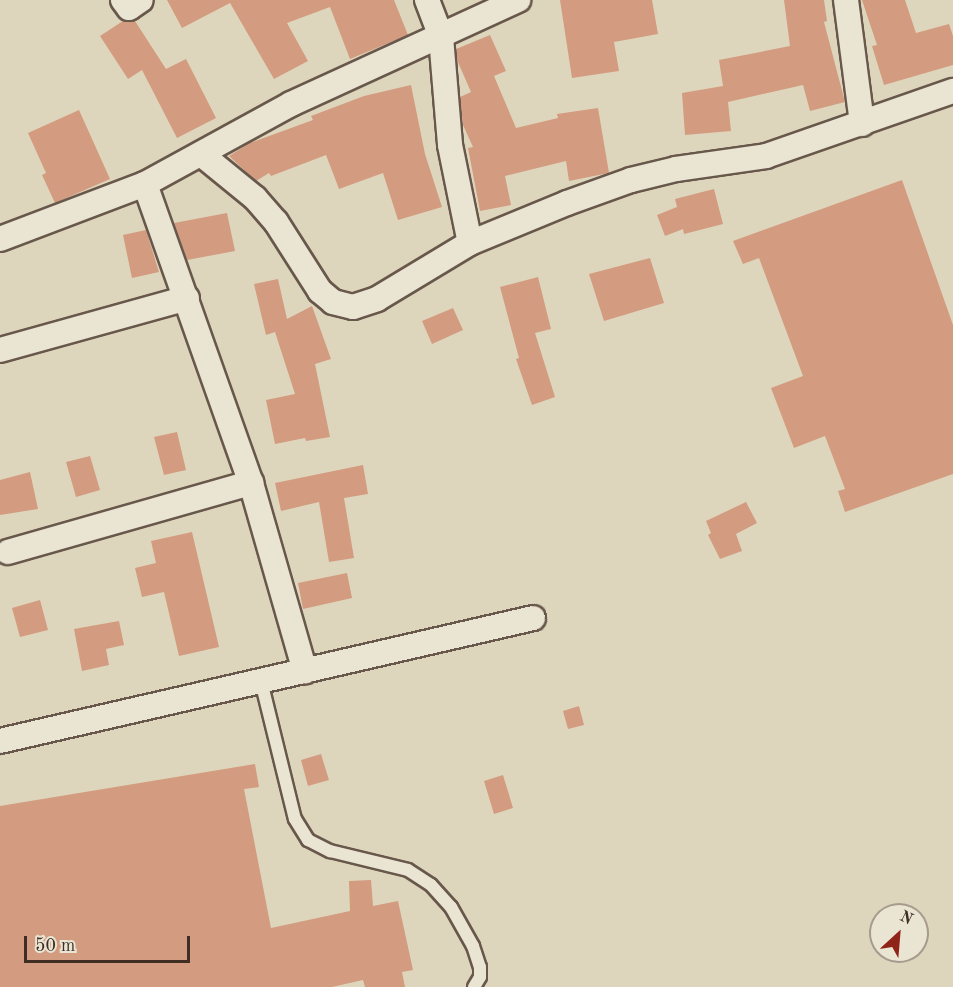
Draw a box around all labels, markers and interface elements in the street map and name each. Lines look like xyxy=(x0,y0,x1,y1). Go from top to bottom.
north arrow xyxy=(869,903,929,963)
text: N xyxy=(897,909,915,928)
scale bar xyxy=(27,924,194,962)
text: 50 m xyxy=(35,937,75,955)

